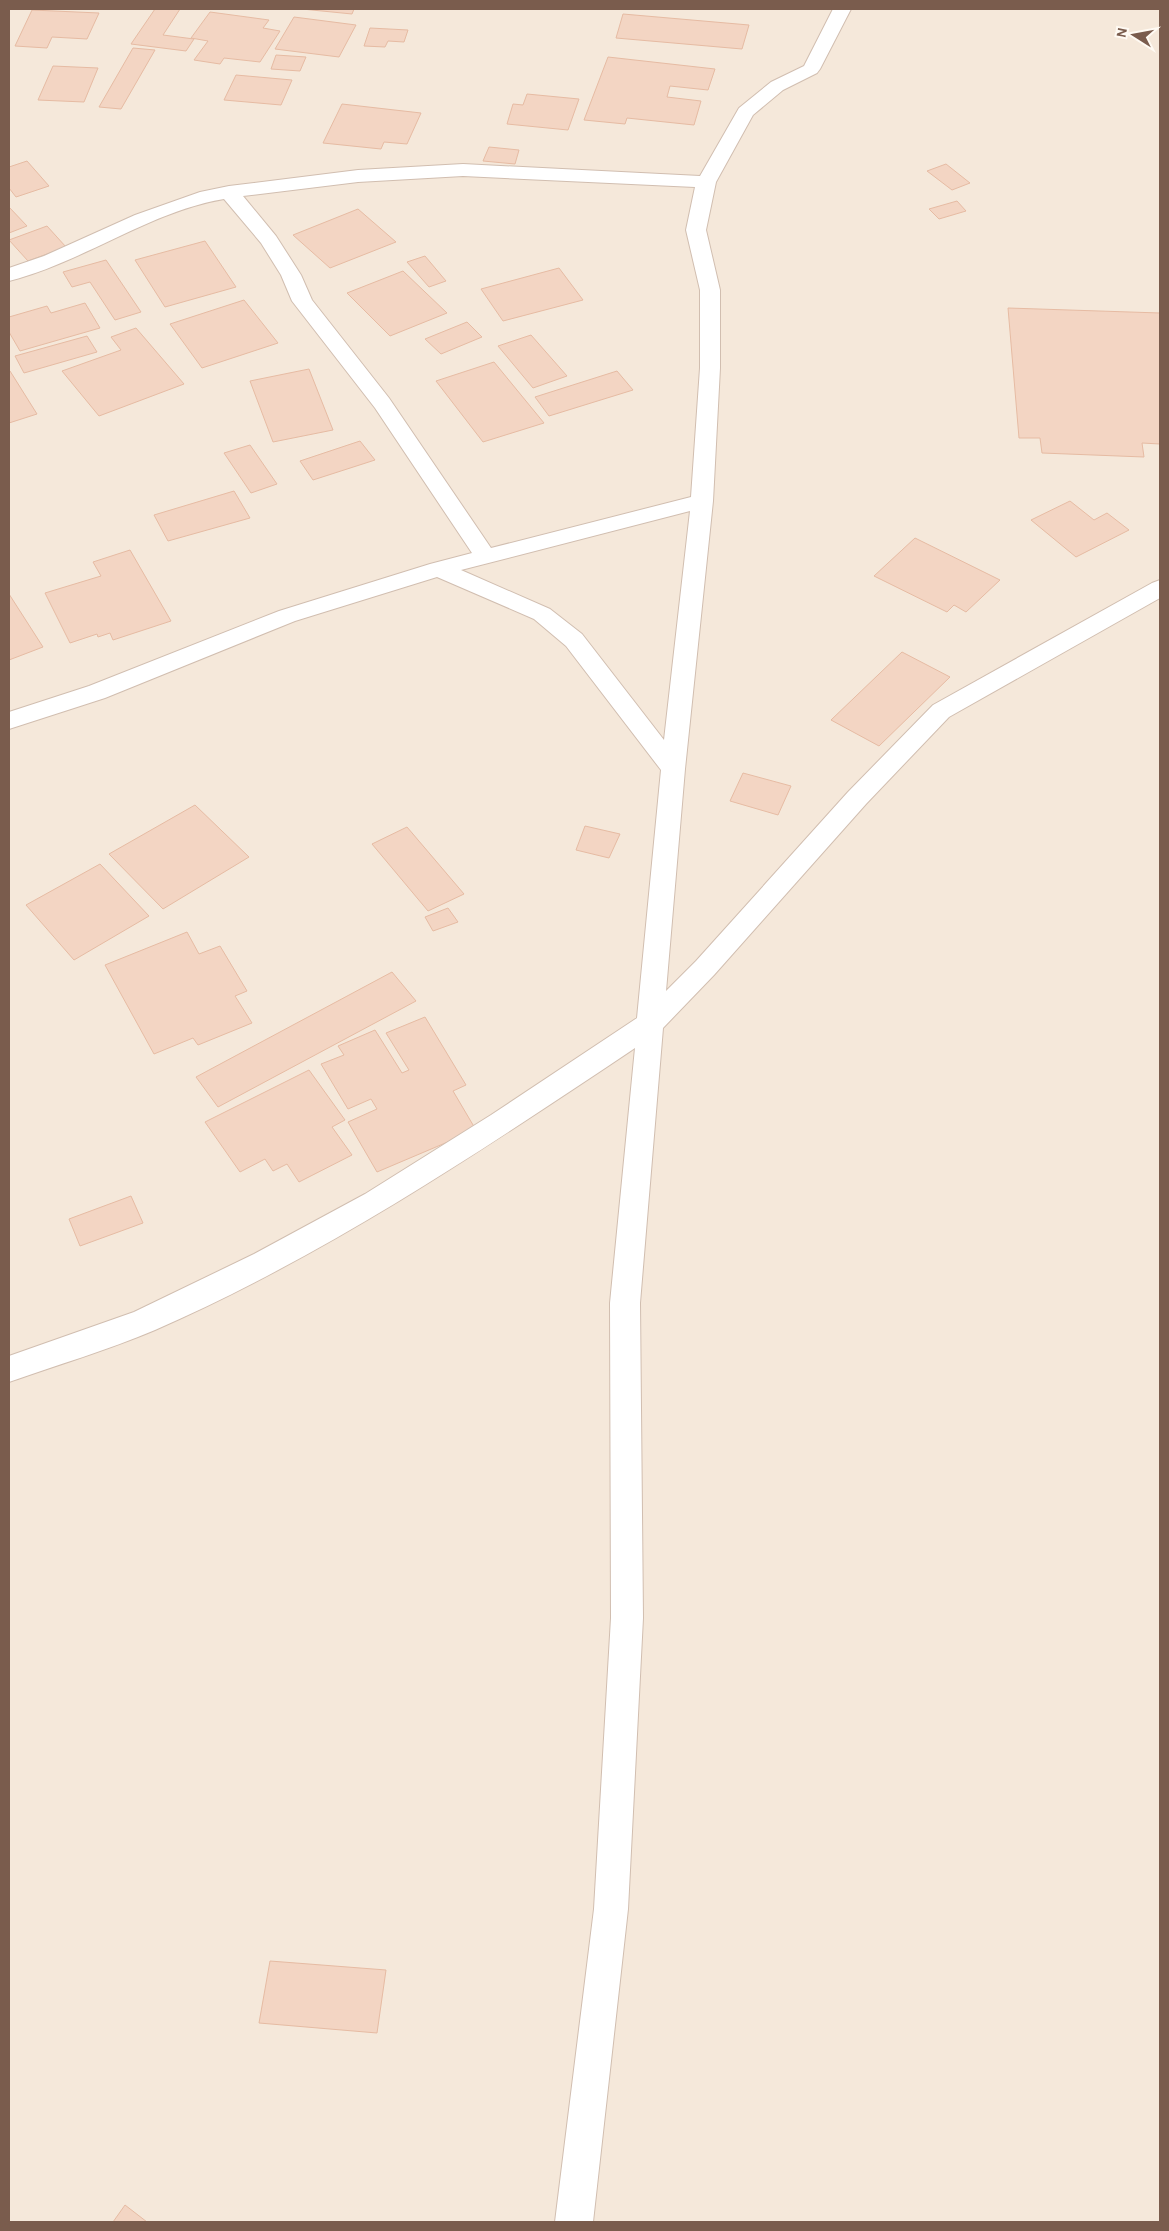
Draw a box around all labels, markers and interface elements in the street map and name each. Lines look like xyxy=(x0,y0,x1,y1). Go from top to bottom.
north arrow xyxy=(1109,10,1159,60)
text: N xyxy=(1114,27,1130,39)

